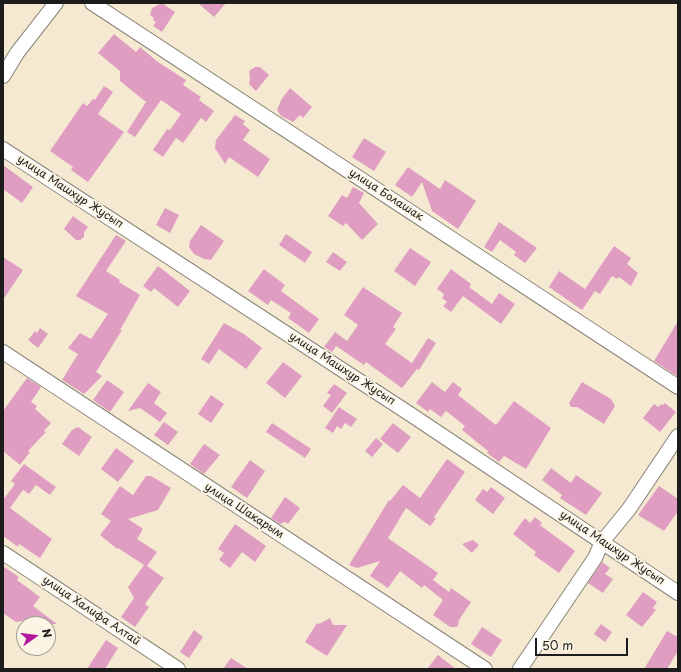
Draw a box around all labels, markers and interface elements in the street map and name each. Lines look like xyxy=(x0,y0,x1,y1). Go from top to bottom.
street label: улица Машхур Жусып xyxy=(15,153,125,231)
street label: улица Болашак xyxy=(346,166,426,224)
street label: улица Машхур Жусып xyxy=(287,330,397,408)
street label: улица Шакарым xyxy=(202,480,286,542)
street label: улица Машхур Жусып xyxy=(557,508,667,588)
street label: улица Халифа Алтай xyxy=(40,573,142,649)
north arrow xyxy=(16,616,56,656)
text: N xyxy=(38,627,56,640)
scale bar xyxy=(537,630,630,656)
text: 50 m xyxy=(542,636,573,654)

